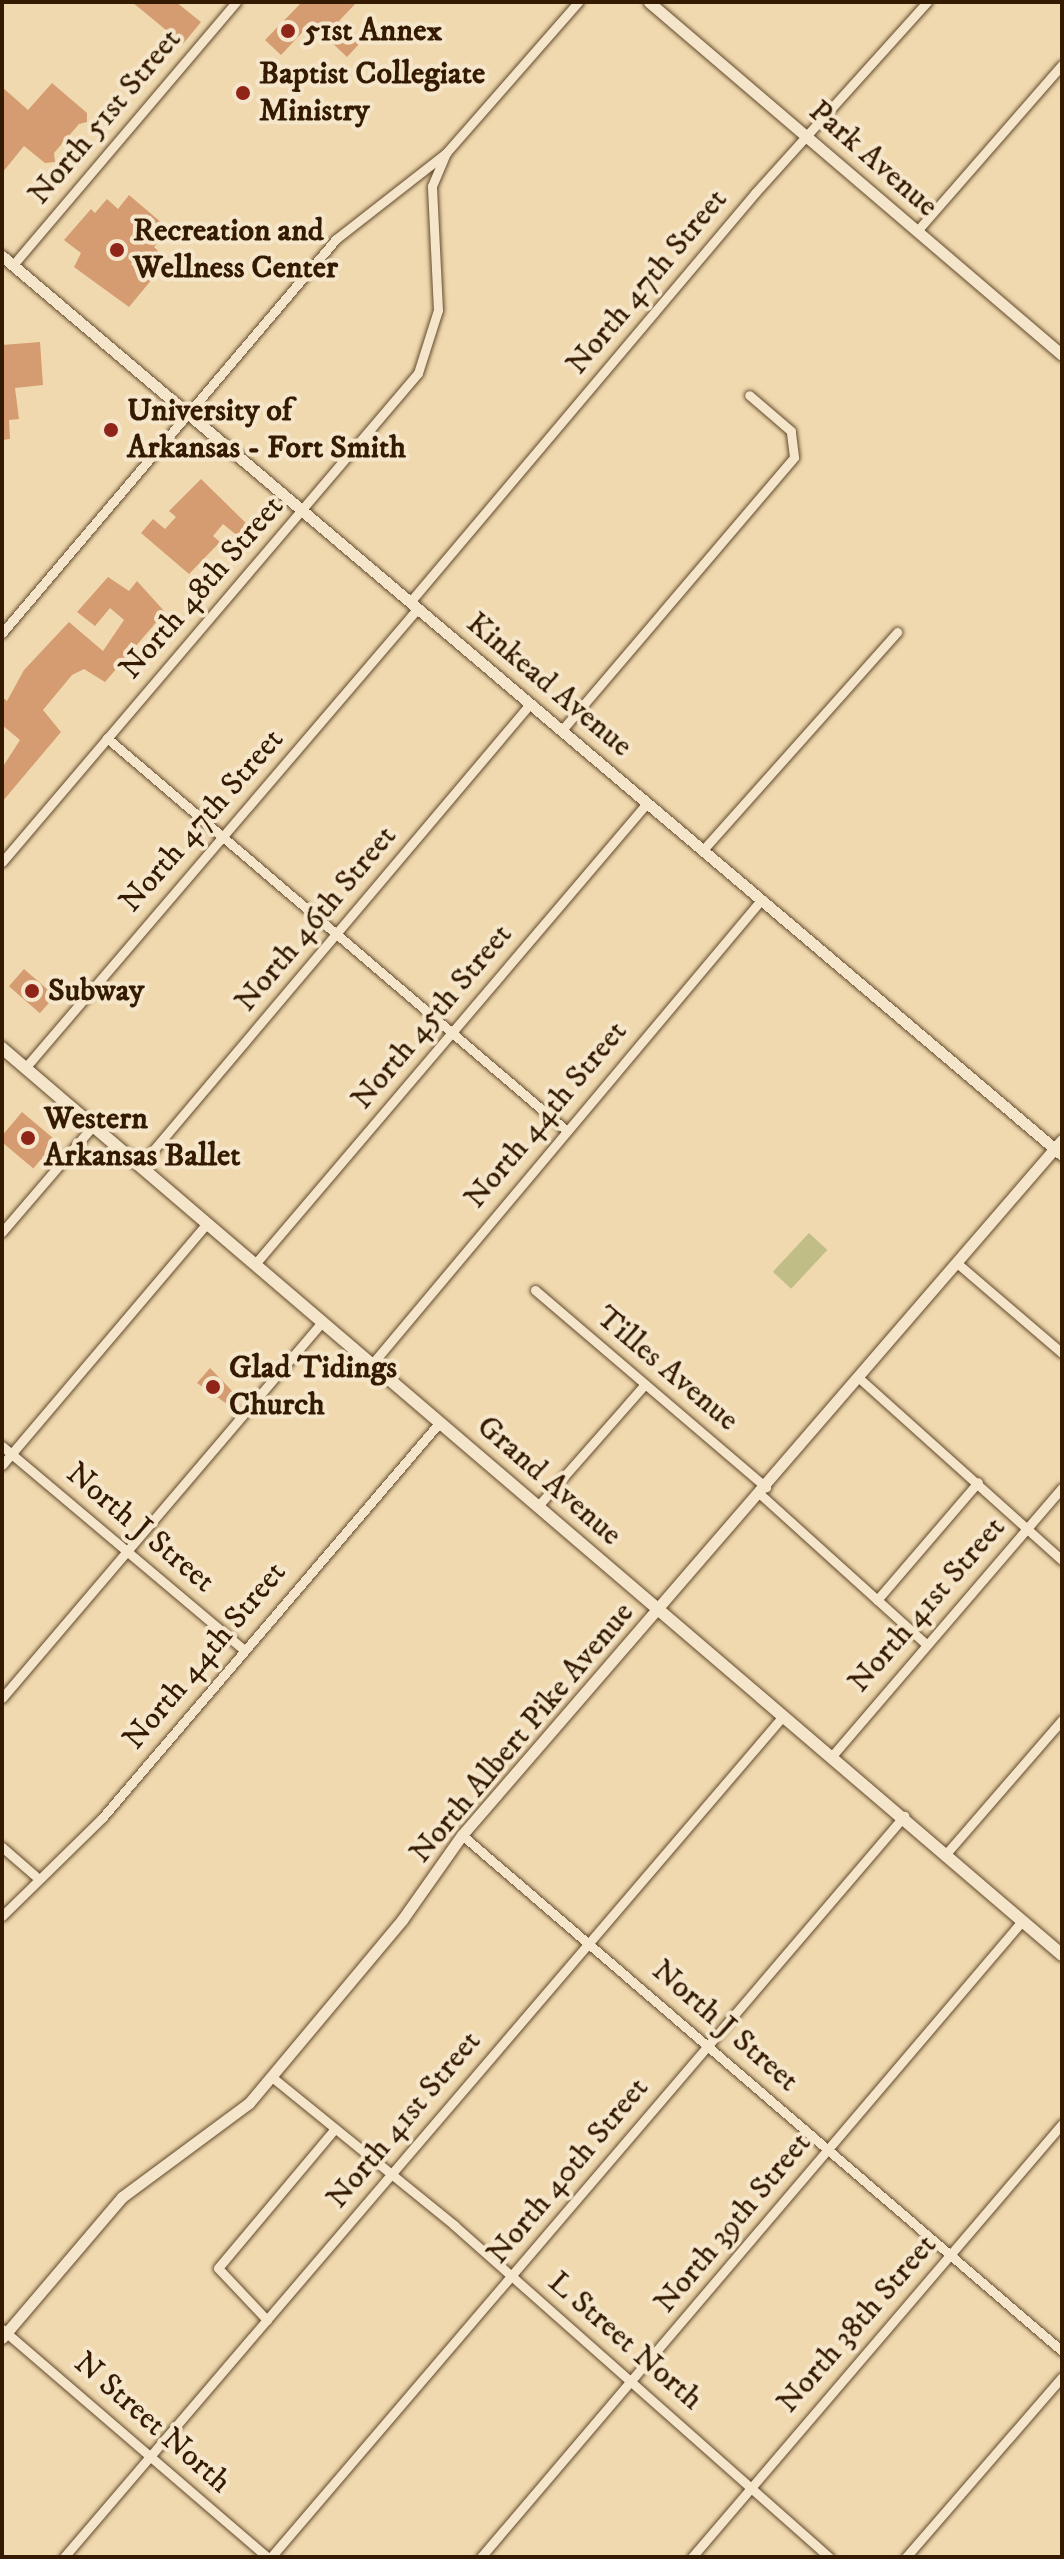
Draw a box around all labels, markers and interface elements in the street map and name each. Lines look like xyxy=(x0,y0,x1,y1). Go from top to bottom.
place label: 51st Annex xyxy=(304,12,442,50)
street label: North 51st Street xyxy=(20,21,190,213)
marker: 51st Annex xyxy=(279,22,297,40)
place label: Baptist Collegiate Ministry xyxy=(259,56,485,131)
marker: Baptist Collegiate Ministry xyxy=(234,84,252,102)
street label: Park Avenue xyxy=(800,92,946,226)
street label: North 47th Street xyxy=(558,181,736,383)
place label: Recreation and Wellness Center xyxy=(133,213,338,288)
marker: Recreation and Wellness Center xyxy=(108,241,126,259)
place label: University of Arkansas - Fort Smith xyxy=(127,393,406,468)
marker: University of Arkansas - Fort Smith xyxy=(102,421,120,439)
street label: North 48th Street xyxy=(112,488,292,688)
street label: Kinkead Avenue xyxy=(458,604,640,766)
street label: North 47th Street xyxy=(112,721,292,921)
street label: North 46th Street xyxy=(227,818,405,1020)
street label: North 45th Street xyxy=(343,916,521,1118)
place label: Subway xyxy=(48,972,144,1010)
marker: Subway xyxy=(23,982,41,1000)
street label: North 44th Street xyxy=(456,1013,636,1217)
place label: Western Arkansas Ballet xyxy=(44,1101,241,1176)
marker: Western Arkansas Ballet xyxy=(19,1129,37,1147)
street label: Tilles Avenue xyxy=(588,1298,746,1440)
place label: Glad Tidings Church xyxy=(229,1350,397,1425)
marker: Glad Tidings Church xyxy=(204,1378,222,1396)
street label: Grand Avenue xyxy=(469,1408,629,1554)
street label: North J Street xyxy=(58,1455,222,1601)
street label: North 41st Street xyxy=(840,1509,1014,1701)
street label: North 44th Street xyxy=(115,1554,295,1758)
street label: North Albert Pike Avenue xyxy=(402,1595,642,1871)
street label: North J Street xyxy=(644,1952,806,2100)
street label: North 41st Street xyxy=(318,2023,490,2217)
street label: North 40th Street xyxy=(479,2070,657,2272)
street label: North 39th Street xyxy=(646,2125,820,2321)
street label: North 38th Street xyxy=(769,2227,945,2421)
street label: L Street North xyxy=(540,2263,710,2419)
street label: N Street North xyxy=(66,2344,238,2502)

